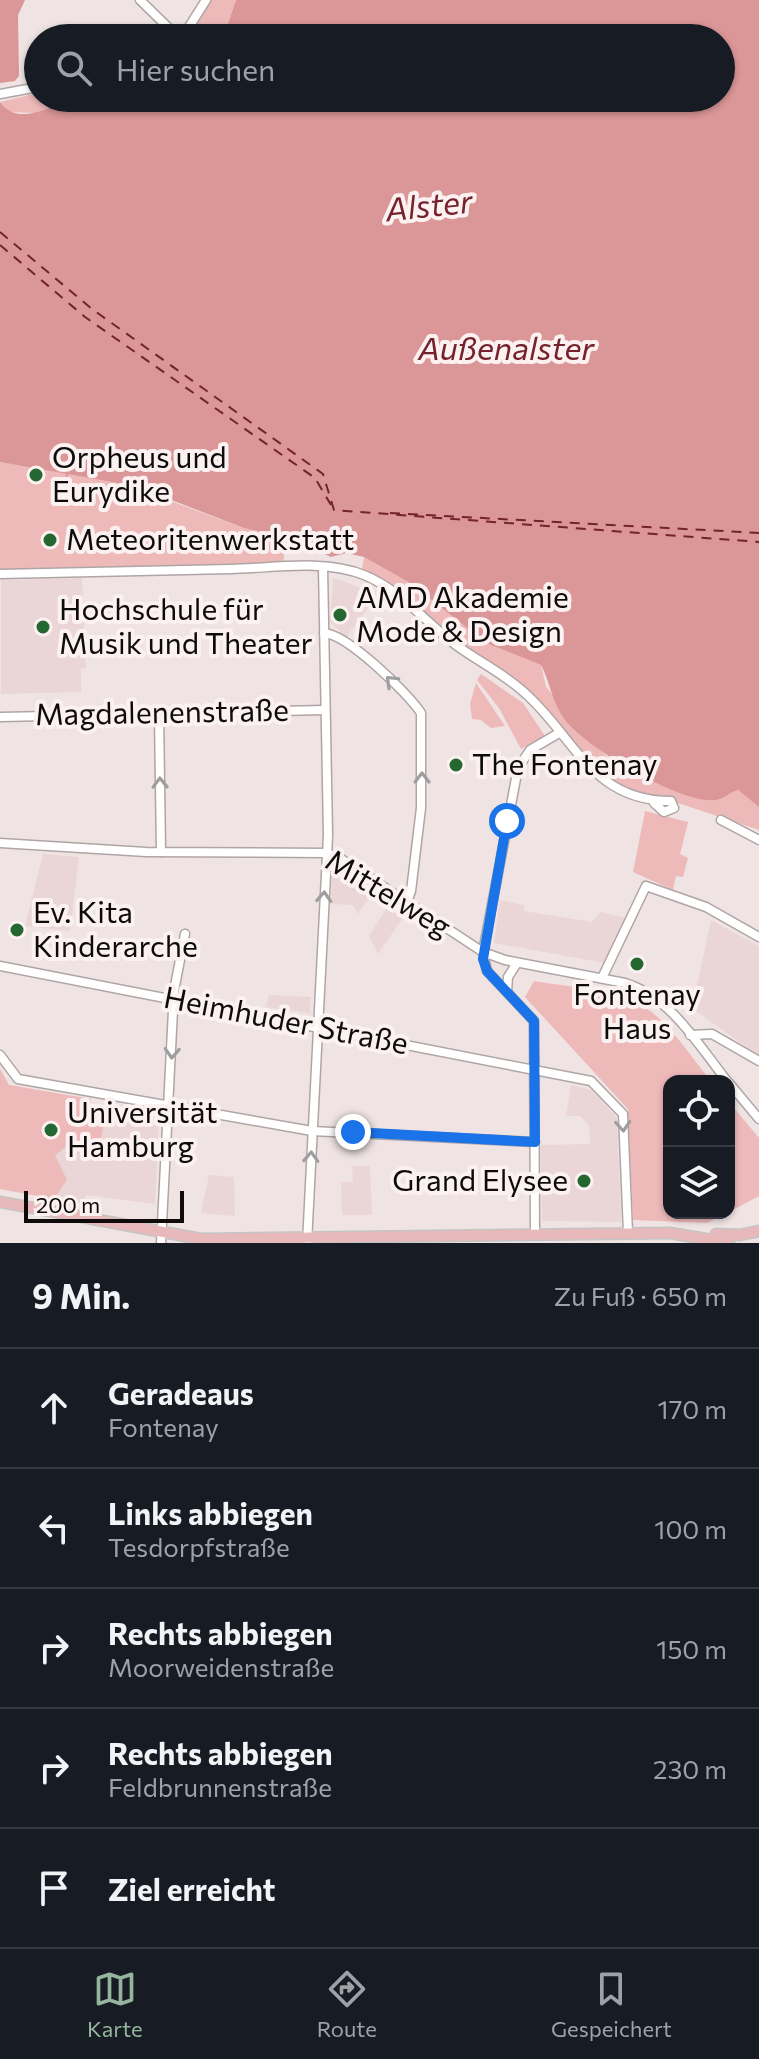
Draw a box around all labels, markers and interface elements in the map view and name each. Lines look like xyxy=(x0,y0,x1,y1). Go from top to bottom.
search box xyxy=(24,24,735,112)
icon: search xyxy=(52,46,96,90)
text: Hier suchen xyxy=(116,50,275,87)
water label: Alster xyxy=(382,179,475,229)
water label: Außenalster xyxy=(417,327,595,367)
place label: Orpheus und Eurydike xyxy=(52,437,227,508)
marker: Orpheus und Eurydike xyxy=(27,466,45,484)
place label: Meteoritenwerkstatt xyxy=(66,519,354,556)
marker: Meteoritenwerkstatt xyxy=(41,531,59,549)
place label: AMD Akademie Mode & Design xyxy=(356,577,569,648)
place label: Hochschule für Musik und Theater xyxy=(59,589,313,660)
marker: AMD Akademie Mode & Design xyxy=(331,606,349,624)
marker: Hochschule für Musik und Theater xyxy=(34,618,52,636)
one-way arrow xyxy=(385,676,400,690)
street label: Magdalenenstraße xyxy=(35,690,289,731)
place label: The Fontenay xyxy=(472,744,658,781)
marker: The Fontenay xyxy=(447,756,465,774)
one-way arrow xyxy=(413,771,431,784)
one-way arrow xyxy=(151,776,169,789)
route start xyxy=(489,803,525,839)
street label: Mittelweg xyxy=(320,840,459,944)
one-way arrow xyxy=(315,890,332,903)
place label: Ev. Kita Kinderarche xyxy=(33,892,198,963)
marker: Ev. Kita Kinderarche xyxy=(8,921,26,939)
marker: Fontenay Haus xyxy=(628,955,646,973)
place label: Fontenay Haus xyxy=(573,974,701,1045)
street label: Heimhuder Straße xyxy=(161,977,412,1060)
one-way arrow xyxy=(164,1047,181,1060)
map controls xyxy=(663,1075,735,1219)
button: locate xyxy=(663,1075,735,1147)
place label: Universität Hamburg xyxy=(67,1092,217,1163)
route end xyxy=(335,1114,371,1150)
one-way arrow xyxy=(614,1120,631,1133)
marker: Universität Hamburg xyxy=(42,1121,60,1139)
button: layers xyxy=(663,1147,735,1219)
one-way arrow xyxy=(302,1150,319,1163)
place label: Grand Elysee xyxy=(392,1160,568,1197)
marker: Grand Elysee xyxy=(575,1172,593,1190)
scale bar xyxy=(24,1187,184,1223)
text: 200 m xyxy=(36,1191,100,1218)
text: 9 Min. xyxy=(32,1274,130,1316)
text: Zu Fuß · 650 m xyxy=(554,1280,727,1311)
text: Geradeaus xyxy=(108,1374,254,1411)
icon: ahead xyxy=(32,1386,76,1430)
text: 170 m xyxy=(658,1393,727,1424)
text: Fontenay xyxy=(108,1411,219,1442)
text: Links abbiegen xyxy=(108,1494,313,1531)
icon: left xyxy=(32,1506,76,1550)
text: 100 m xyxy=(654,1513,727,1544)
text: Tesdorpfstraße xyxy=(108,1531,290,1562)
text: Rechts abbiegen xyxy=(108,1614,333,1651)
icon: right xyxy=(32,1626,76,1670)
text: 150 m xyxy=(656,1633,727,1664)
text: Moorweidenstraße xyxy=(108,1651,334,1682)
text: Rechts abbiegen xyxy=(108,1734,333,1771)
icon: right xyxy=(32,1746,76,1790)
text: 230 m xyxy=(653,1753,727,1784)
text: Feldbrunnenstraße xyxy=(108,1771,332,1802)
icon: arrive xyxy=(32,1866,76,1910)
text: Ziel erreicht xyxy=(108,1870,276,1907)
tab: Karte xyxy=(87,1967,143,2042)
tab: Route xyxy=(317,1967,377,2042)
tab: Gespeichert xyxy=(551,1967,672,2042)

